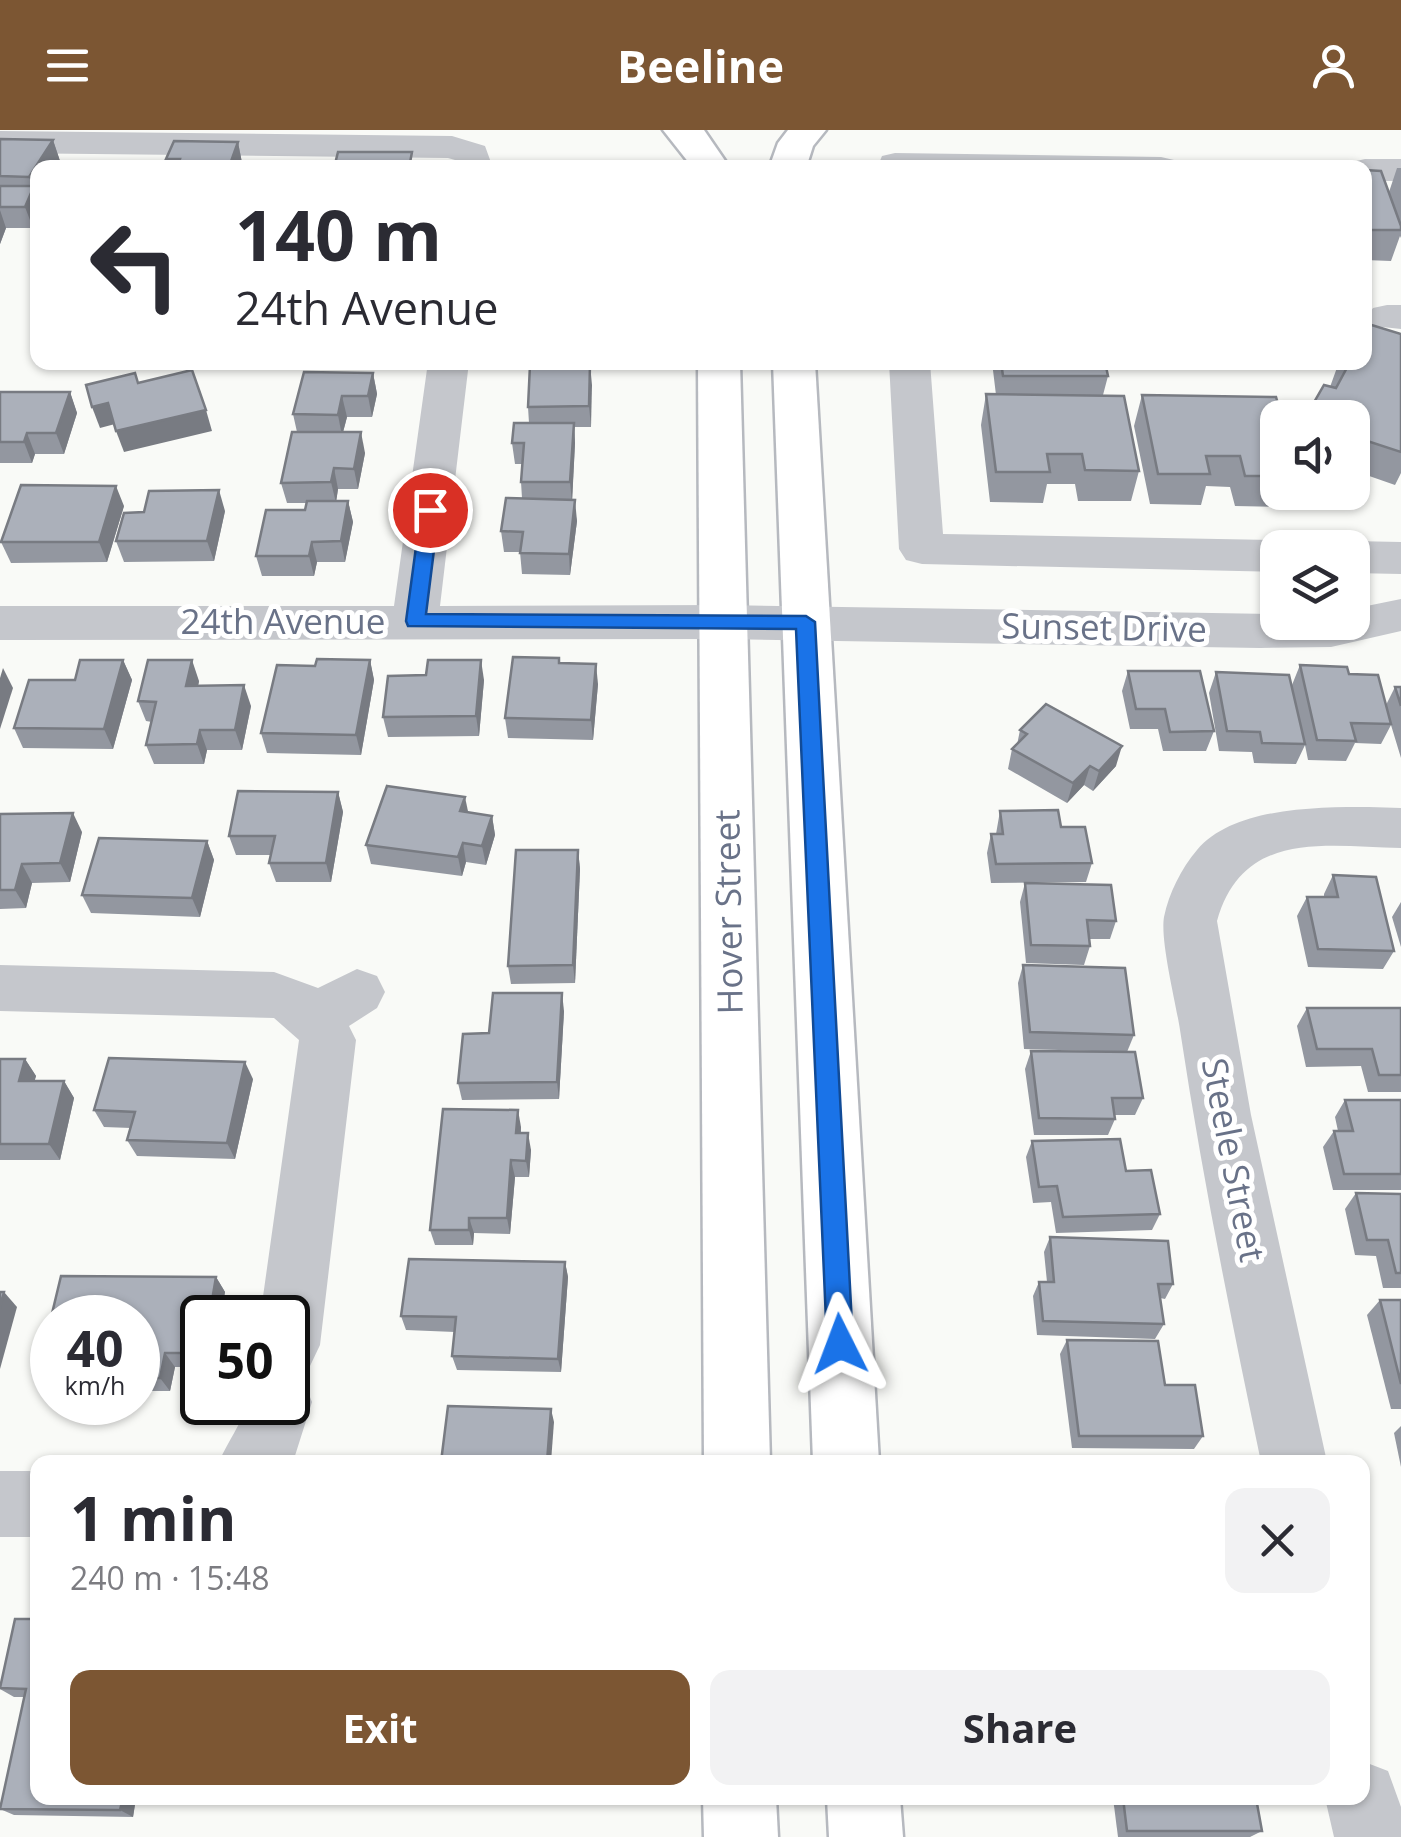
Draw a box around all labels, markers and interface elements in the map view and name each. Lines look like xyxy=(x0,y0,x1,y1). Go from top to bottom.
text: Beeline xyxy=(617,35,784,96)
icon: menu xyxy=(40,38,95,93)
icon: person xyxy=(1306,38,1361,93)
text: 140 m xyxy=(235,186,442,282)
icon: left xyxy=(70,200,200,330)
text: 24th Avenue xyxy=(235,277,498,338)
map controls xyxy=(1260,400,1370,640)
button: sound xyxy=(1260,400,1370,510)
pin xyxy=(388,468,473,553)
icon: arrive xyxy=(403,483,458,538)
button: layers xyxy=(1260,530,1370,640)
street label: 24th Avenue xyxy=(181,597,385,644)
street label: Sunset Drive xyxy=(1001,601,1207,652)
street label: Hover Street xyxy=(702,809,753,1015)
street label: Steele Street xyxy=(1192,1054,1277,1265)
position arrow xyxy=(788,1292,892,1396)
speed limit sign: 50 xyxy=(180,1295,310,1425)
text: 40 xyxy=(66,1314,124,1382)
text: km/h xyxy=(65,1368,125,1402)
text: 1 min xyxy=(70,1477,237,1559)
button: close xyxy=(1225,1488,1330,1593)
text: 240 m · 15:48 xyxy=(70,1556,269,1599)
button: Exit xyxy=(70,1670,690,1785)
button: Share xyxy=(710,1670,1330,1785)

